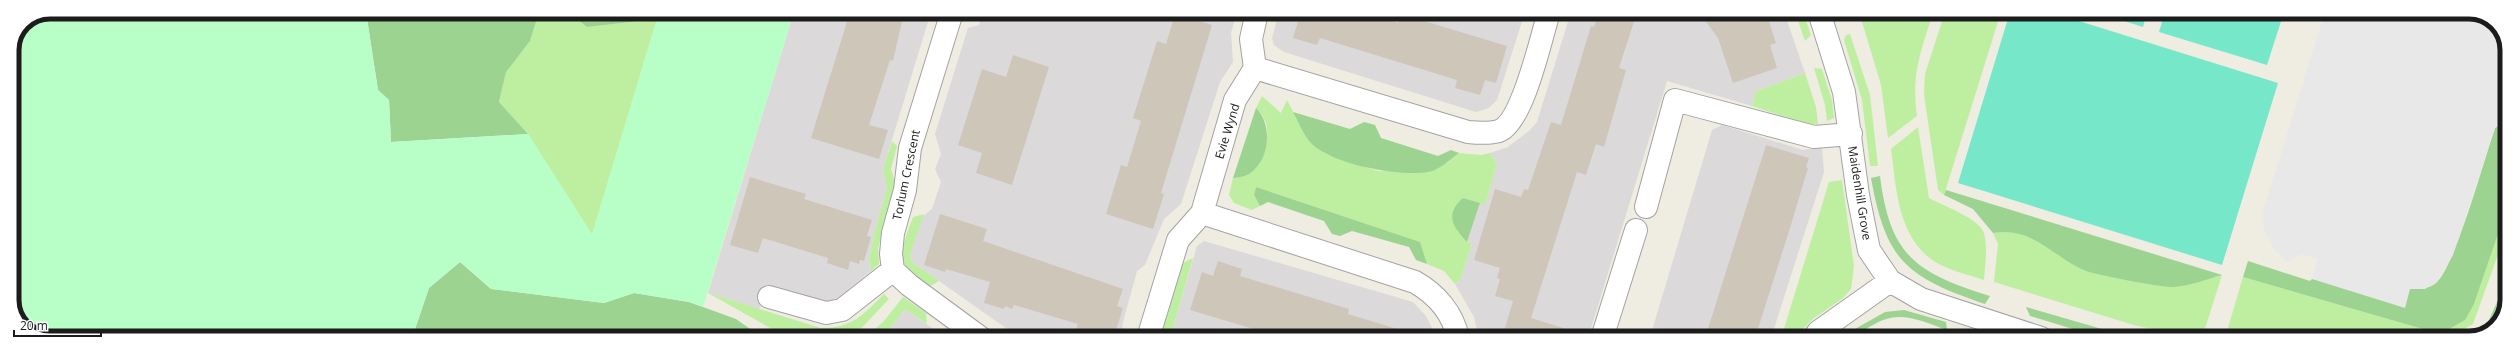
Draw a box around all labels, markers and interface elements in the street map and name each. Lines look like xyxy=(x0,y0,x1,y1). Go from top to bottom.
street label: Evie Wynd xyxy=(1210,101,1244,161)
street label: Torlum Crescent xyxy=(888,128,924,222)
street label: Maidenhill Grove xyxy=(1844,145,1876,242)
scale bar xyxy=(14,312,101,338)
text: 20 m xyxy=(20,317,48,334)

